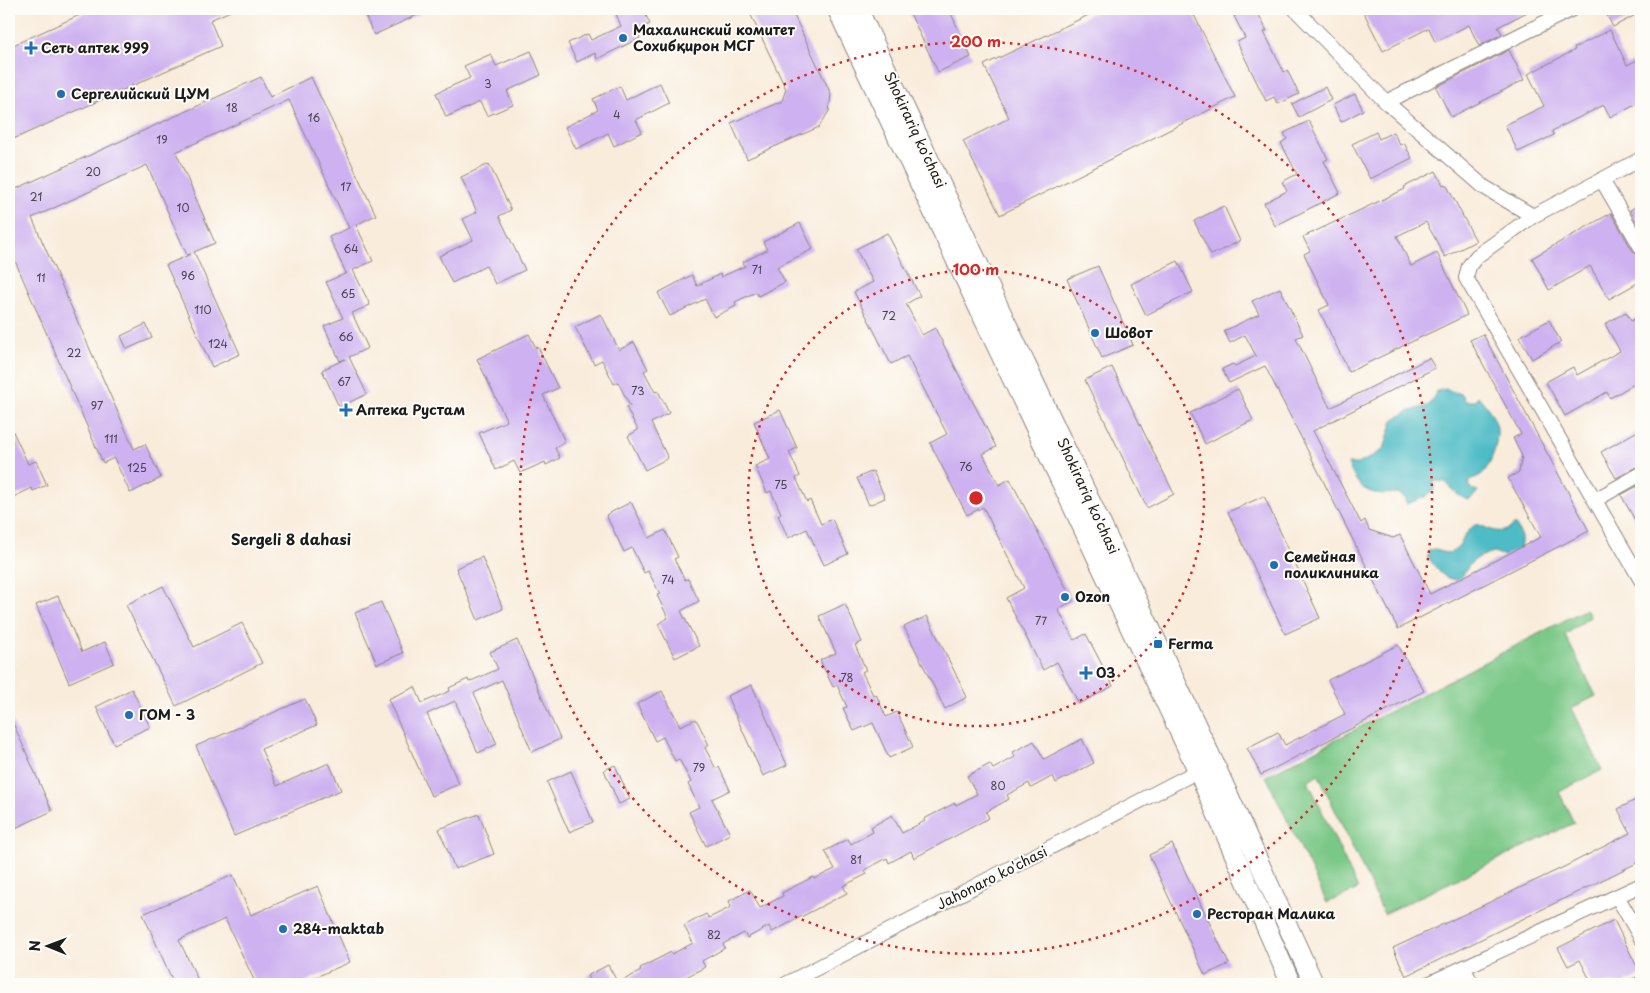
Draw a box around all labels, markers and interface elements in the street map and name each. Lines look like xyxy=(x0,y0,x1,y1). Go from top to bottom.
place label: Махалинский комитет Сохибқирон МСГ xyxy=(633,19,796,56)
text: 200 m xyxy=(951,29,1001,52)
marker: Махалинский комитет Сохибқирон МСГ xyxy=(617,32,629,44)
place label: Сеть аптек 999 xyxy=(41,37,149,58)
marker: Сеть аптек 999 xyxy=(25,42,37,54)
street label: Shokirariq ko'chasi xyxy=(879,68,952,192)
house number: 3 xyxy=(484,75,492,92)
place label: Сергелийский ЦУМ xyxy=(71,83,210,104)
marker: Сергелийский ЦУМ xyxy=(55,88,67,100)
house number: 18 xyxy=(226,99,238,116)
house number: 4 xyxy=(613,106,621,123)
house number: 16 xyxy=(308,109,321,126)
house number: 19 xyxy=(156,131,168,148)
house number: 20 xyxy=(85,163,101,180)
house number: 17 xyxy=(341,178,352,195)
house number: 21 xyxy=(30,188,42,205)
house number: 10 xyxy=(177,199,189,216)
house number: 64 xyxy=(344,240,358,257)
text: 100 m xyxy=(953,257,999,280)
house number: 71 xyxy=(752,261,762,278)
house number: 96 xyxy=(181,267,195,284)
house number: 11 xyxy=(36,269,46,286)
house number: 65 xyxy=(341,285,355,302)
house number: 110 xyxy=(194,301,212,318)
house number: 72 xyxy=(882,307,896,324)
place label: Шовот xyxy=(1105,322,1153,343)
marker: Шовот xyxy=(1089,327,1101,339)
house number: 66 xyxy=(338,328,354,345)
house number: 124 xyxy=(208,335,228,352)
house number: 22 xyxy=(67,344,81,361)
house number: 67 xyxy=(337,373,351,390)
house number: 73 xyxy=(631,382,645,399)
house number: 97 xyxy=(91,397,103,414)
place label: Аптека Рустам xyxy=(356,399,465,420)
marker: Аптека Рустам xyxy=(340,404,352,416)
house number: 111 xyxy=(104,430,118,447)
street label: Shokirariq ko'chasi xyxy=(1052,434,1125,558)
house number: 76 xyxy=(959,458,973,475)
house number: 125 xyxy=(127,459,147,476)
house number: 75 xyxy=(775,476,787,493)
centre of rings xyxy=(967,489,985,507)
district label: Sergeli 8 dahasi xyxy=(231,527,351,550)
place label: Семейная поликлиника xyxy=(1284,546,1379,583)
marker: Семейная поликлиника xyxy=(1268,559,1280,571)
house number: 74 xyxy=(661,571,675,588)
place label: Ozon xyxy=(1075,586,1110,607)
marker: Ozon xyxy=(1059,591,1071,603)
house number: 77 xyxy=(1035,612,1047,629)
place label: Ferma xyxy=(1168,633,1214,654)
marker: Ferma xyxy=(1152,638,1164,650)
place label: 03 xyxy=(1096,662,1115,683)
marker: 03 xyxy=(1080,667,1092,679)
house number: 78 xyxy=(841,669,854,686)
place label: ГОМ - 3 xyxy=(139,704,195,725)
marker: ГОМ - 3 xyxy=(123,709,135,721)
house number: 79 xyxy=(693,759,705,776)
house number: 80 xyxy=(991,777,1005,794)
street label: Jahonaro ko'chasi xyxy=(933,841,1051,915)
house number: 81 xyxy=(850,851,862,868)
place label: Ресторан Малика xyxy=(1207,903,1336,924)
marker: Ресторан Малика xyxy=(1191,908,1203,920)
place label: 284-maktab xyxy=(293,918,384,939)
north arrow xyxy=(22,920,72,970)
marker: 284-maktab xyxy=(277,923,289,935)
house number: 82 xyxy=(707,926,721,943)
text: N xyxy=(24,940,45,951)

